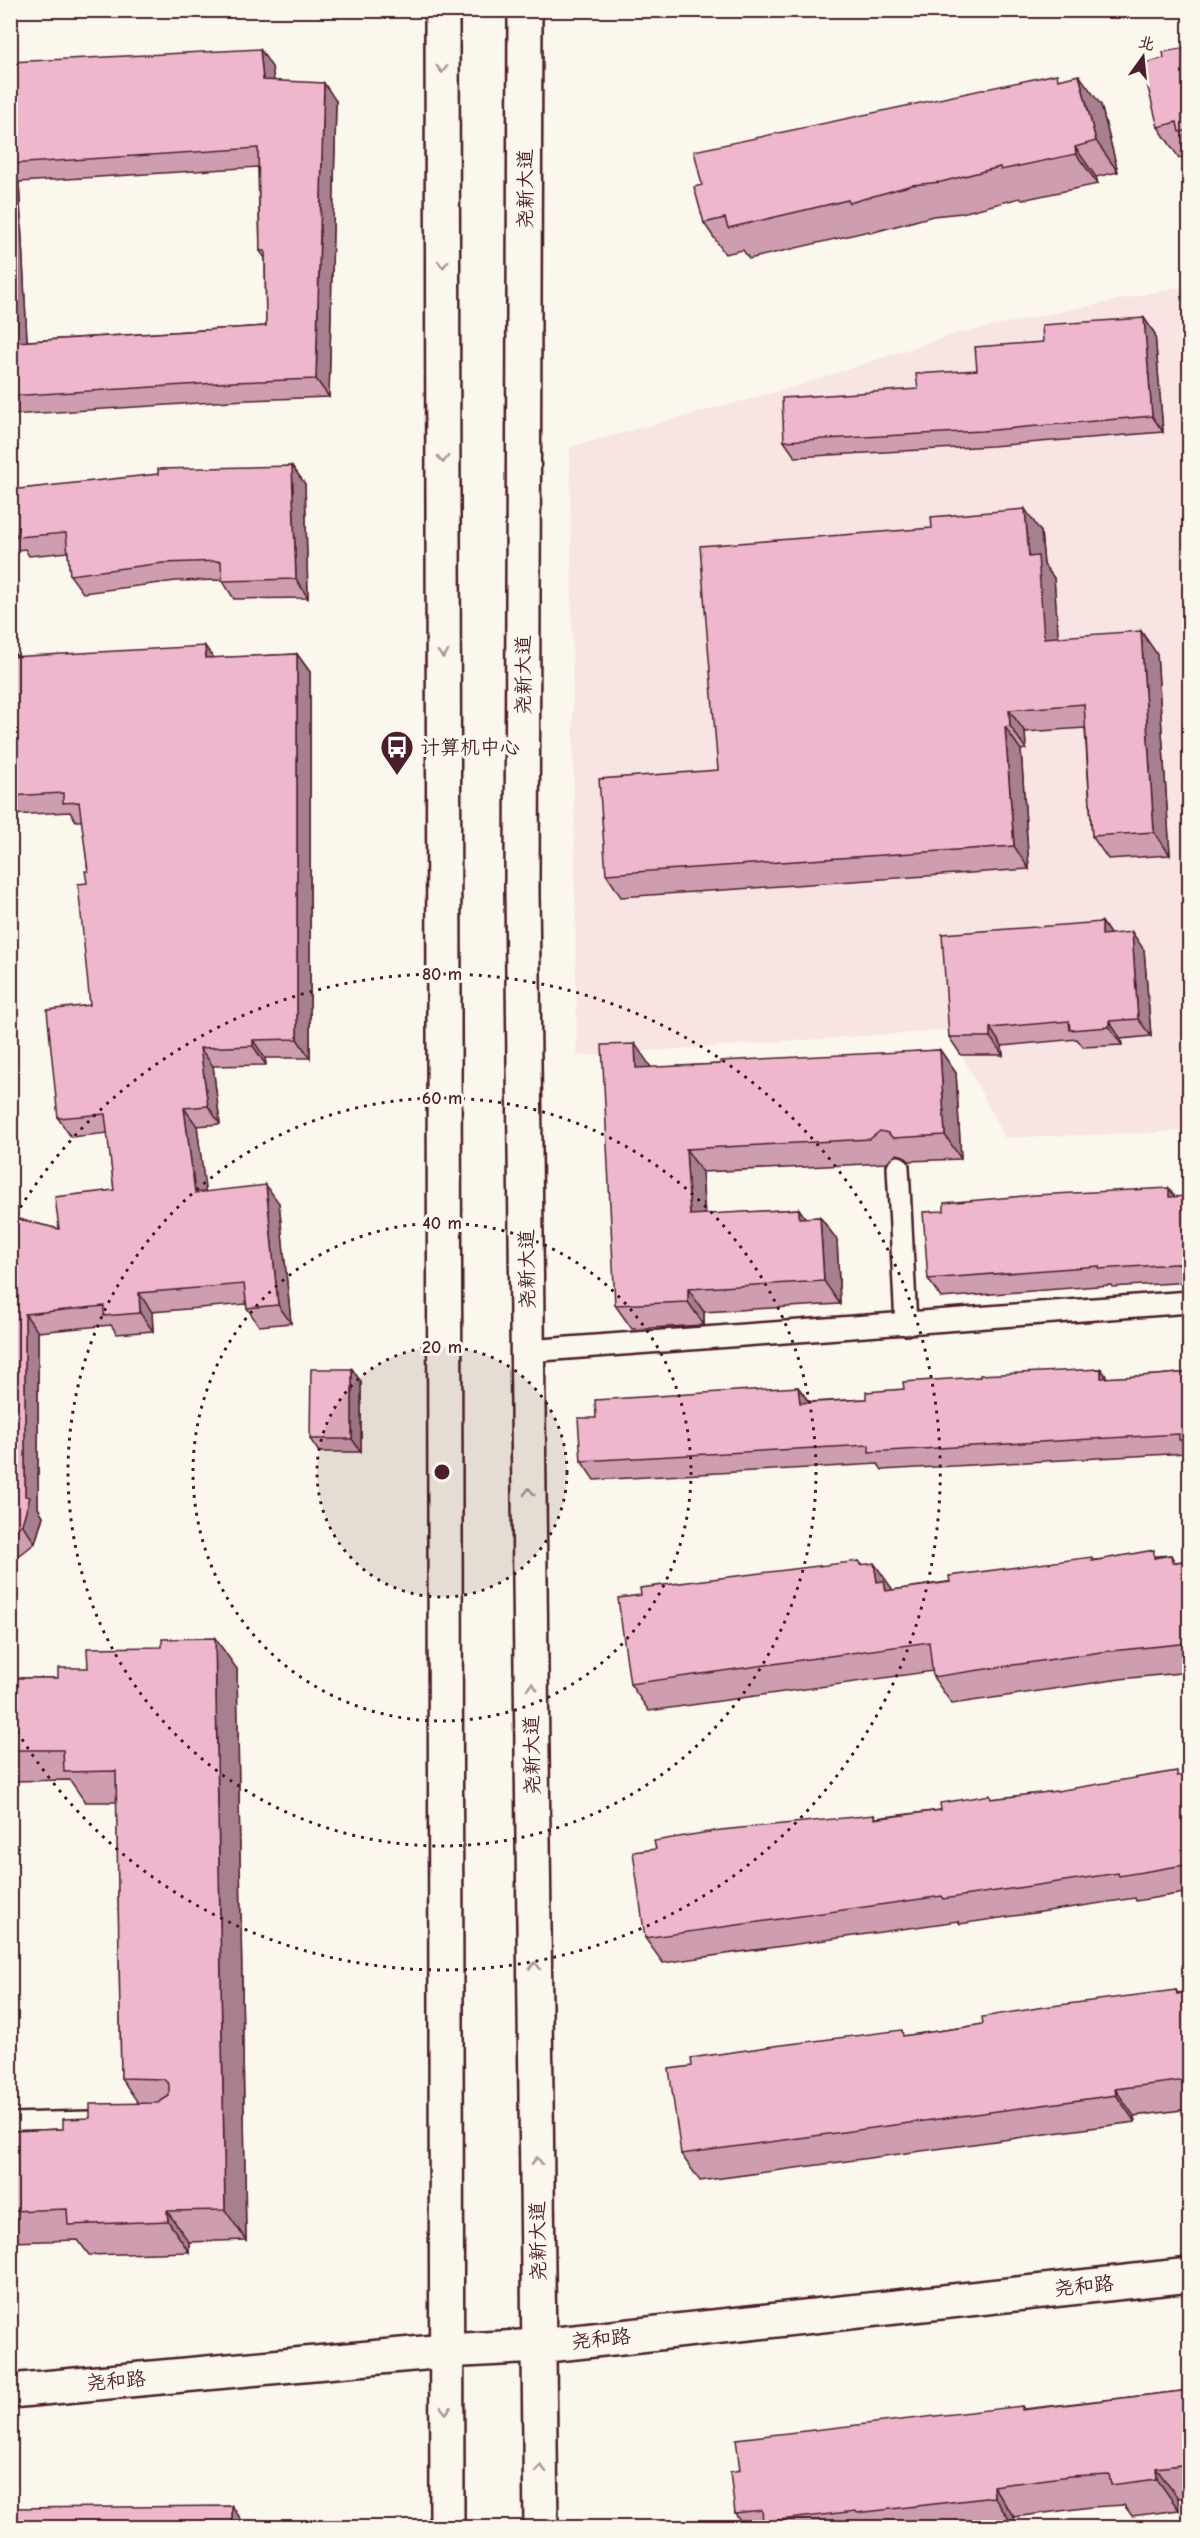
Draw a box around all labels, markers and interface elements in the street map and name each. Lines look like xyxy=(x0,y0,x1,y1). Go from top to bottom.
north arrow xyxy=(1113,27,1173,87)
text: 北 xyxy=(1137,33,1157,54)
one-way arrow xyxy=(436,64,448,73)
street label: 尧新大道 xyxy=(514,149,537,229)
one-way arrow xyxy=(437,259,449,268)
one-way arrow xyxy=(437,454,449,463)
street label: 尧新大道 xyxy=(512,635,535,715)
one-way arrow xyxy=(437,649,449,658)
bus stop icon: 计算机中心 xyxy=(379,729,415,776)
place label: 计算机中心 xyxy=(420,736,520,759)
text: 80 m xyxy=(422,964,462,985)
text: 60 m xyxy=(422,1088,462,1109)
text: 40 m xyxy=(422,1213,462,1234)
street label: 尧新大道 xyxy=(515,1229,539,1309)
text: 20 m xyxy=(422,1337,462,1358)
centre of rings xyxy=(432,1462,452,1482)
one-way arrow xyxy=(523,1488,535,1497)
one-way arrow xyxy=(526,1683,538,1692)
street label: 尧新大道 xyxy=(520,1715,544,1795)
one-way arrow xyxy=(529,1962,541,1971)
one-way arrow xyxy=(531,2157,543,2166)
street label: 尧新大道 xyxy=(526,2201,550,2281)
street label: 尧和路 xyxy=(1053,2271,1116,2301)
street label: 尧和路 xyxy=(570,2324,633,2354)
street label: 尧和路 xyxy=(85,2367,148,2395)
one-way arrow xyxy=(439,2405,452,2414)
one-way arrow xyxy=(535,2465,547,2474)

